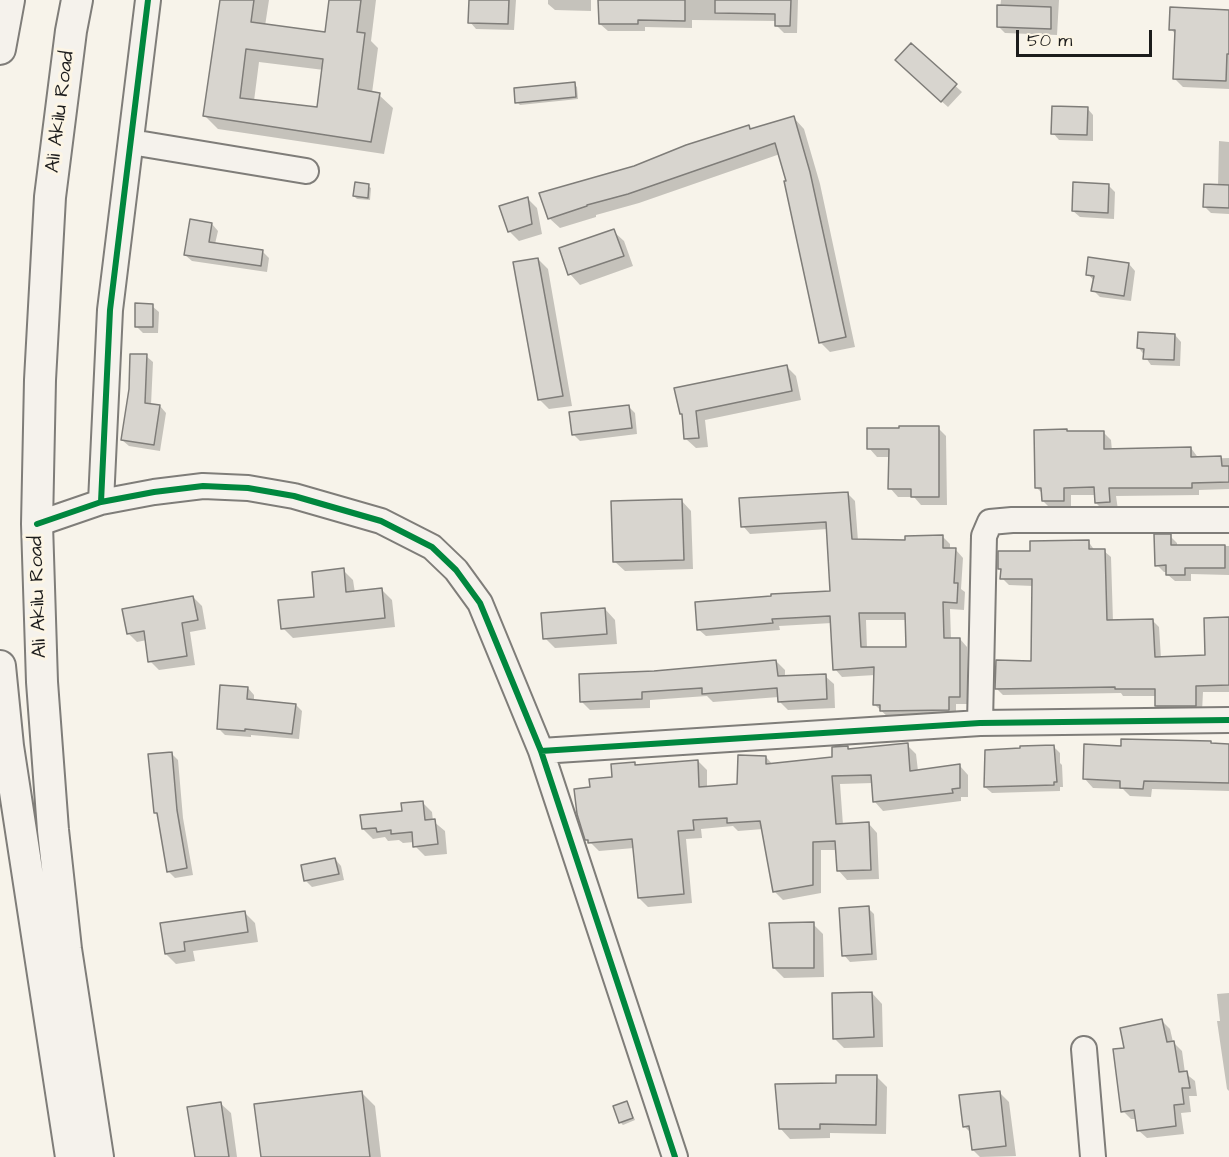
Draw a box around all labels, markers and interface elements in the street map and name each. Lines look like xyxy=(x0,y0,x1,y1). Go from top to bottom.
scale bar xyxy=(1019,18,1156,56)
text: 50 m xyxy=(1027,28,1072,53)
street label: Ali Akilu Road xyxy=(42,50,80,174)
street label: Ali Akilu Road xyxy=(25,535,53,659)

